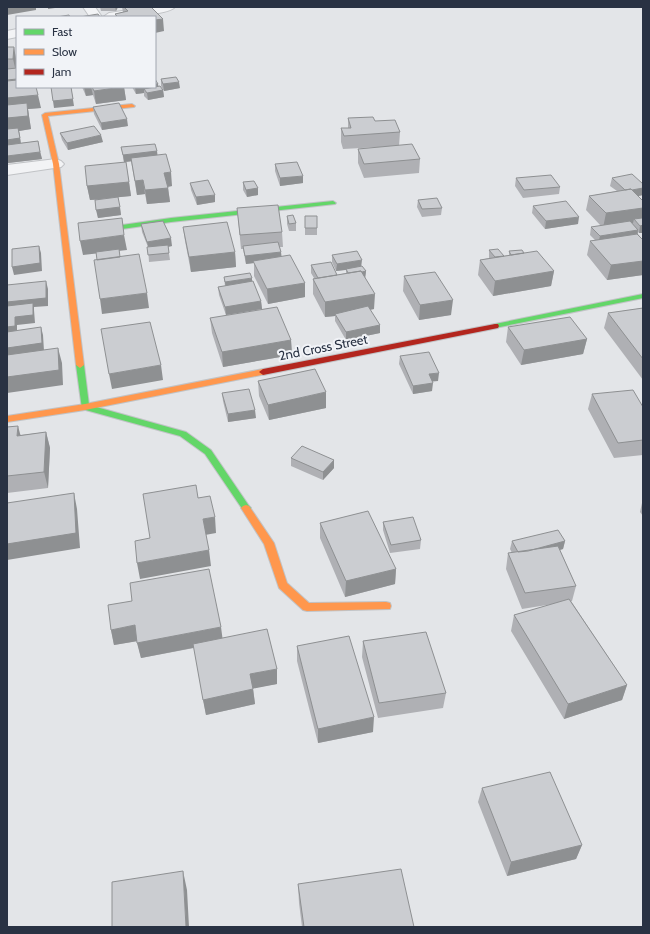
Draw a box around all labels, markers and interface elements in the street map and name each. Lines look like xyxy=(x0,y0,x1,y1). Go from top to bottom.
legend xyxy=(16,16,156,88)
text: Fast xyxy=(52,24,72,39)
text: Slow xyxy=(52,44,77,59)
text: Jam xyxy=(51,64,71,79)
street label: 2nd Cross Street xyxy=(277,330,369,363)

